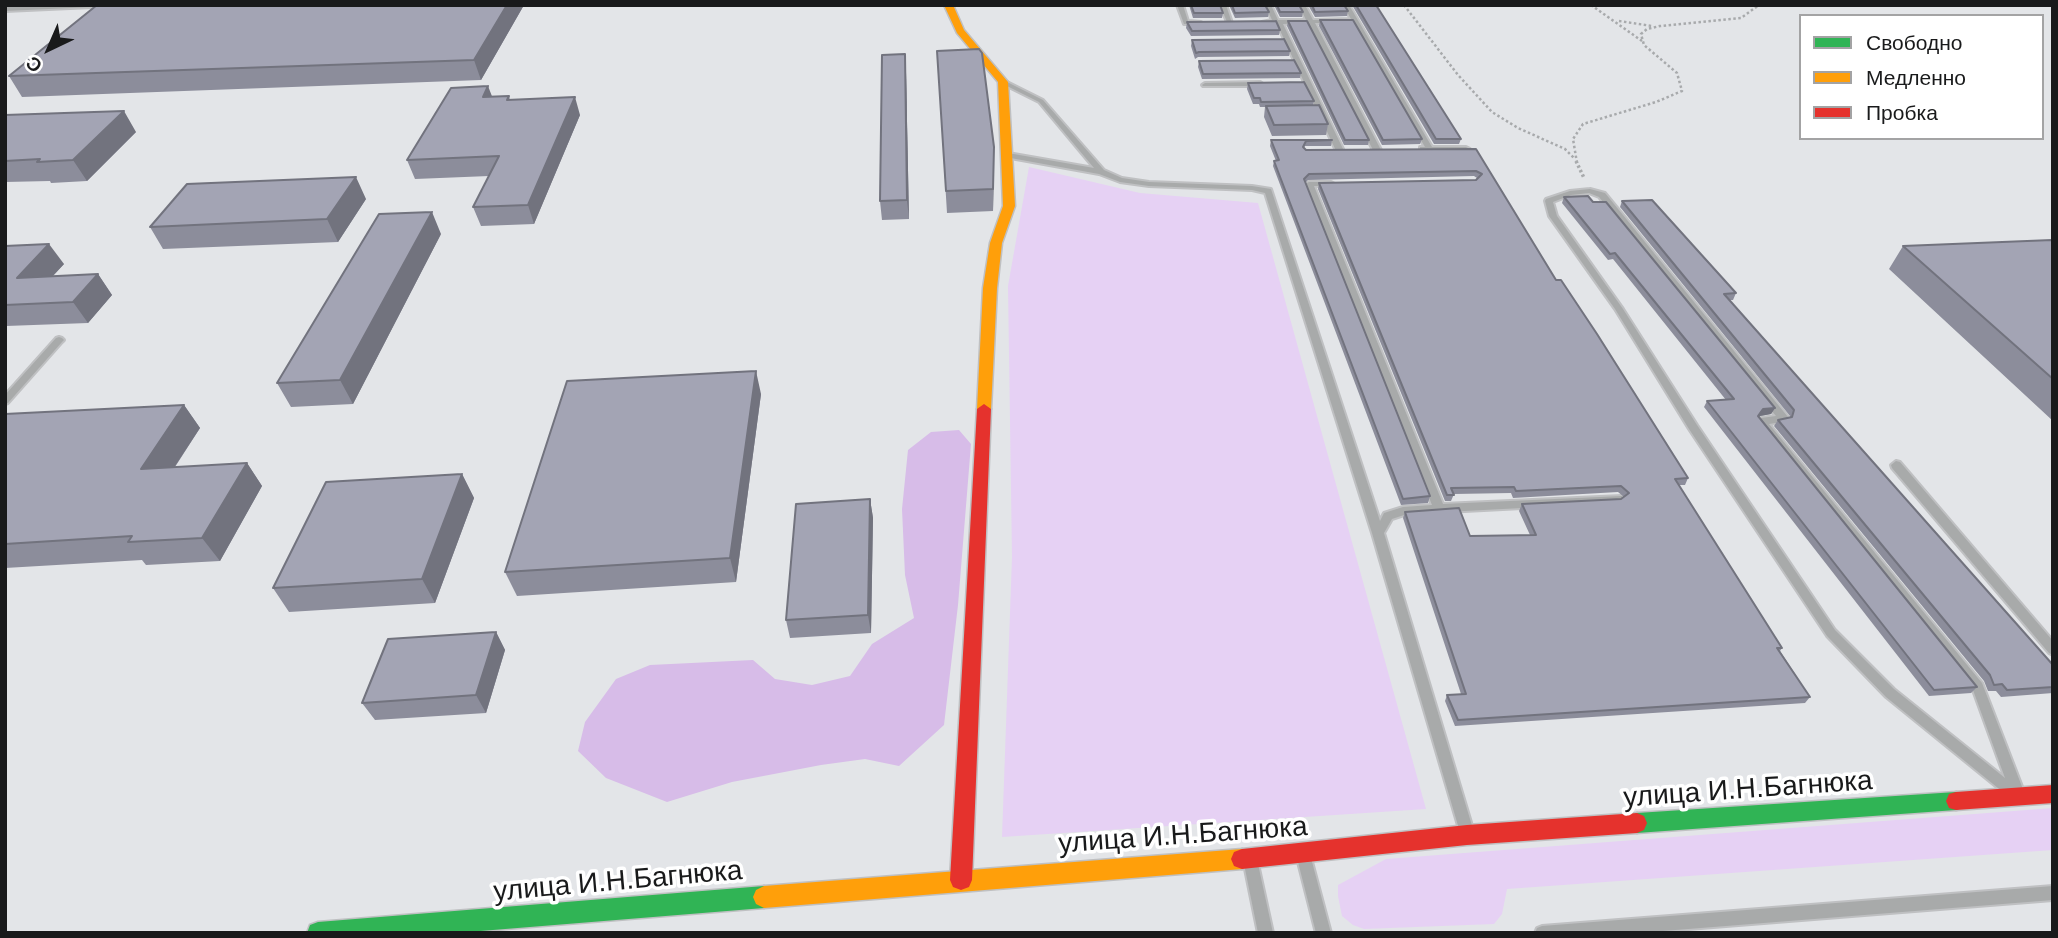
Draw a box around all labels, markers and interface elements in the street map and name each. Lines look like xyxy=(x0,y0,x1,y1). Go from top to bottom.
north arrow xyxy=(14,14,84,84)
legend xyxy=(1799,14,2044,140)
text: Свободно xyxy=(1866,31,1963,54)
text: С xyxy=(22,52,46,77)
text: Медленно xyxy=(1866,66,1966,89)
text: Пробка xyxy=(1866,101,1938,124)
street label: улица И.Н.Багнюка xyxy=(1622,765,1874,815)
street label: улица И.Н.Багнюка xyxy=(1057,811,1309,861)
street label: улица И.Н.Багнюка xyxy=(492,854,744,910)

